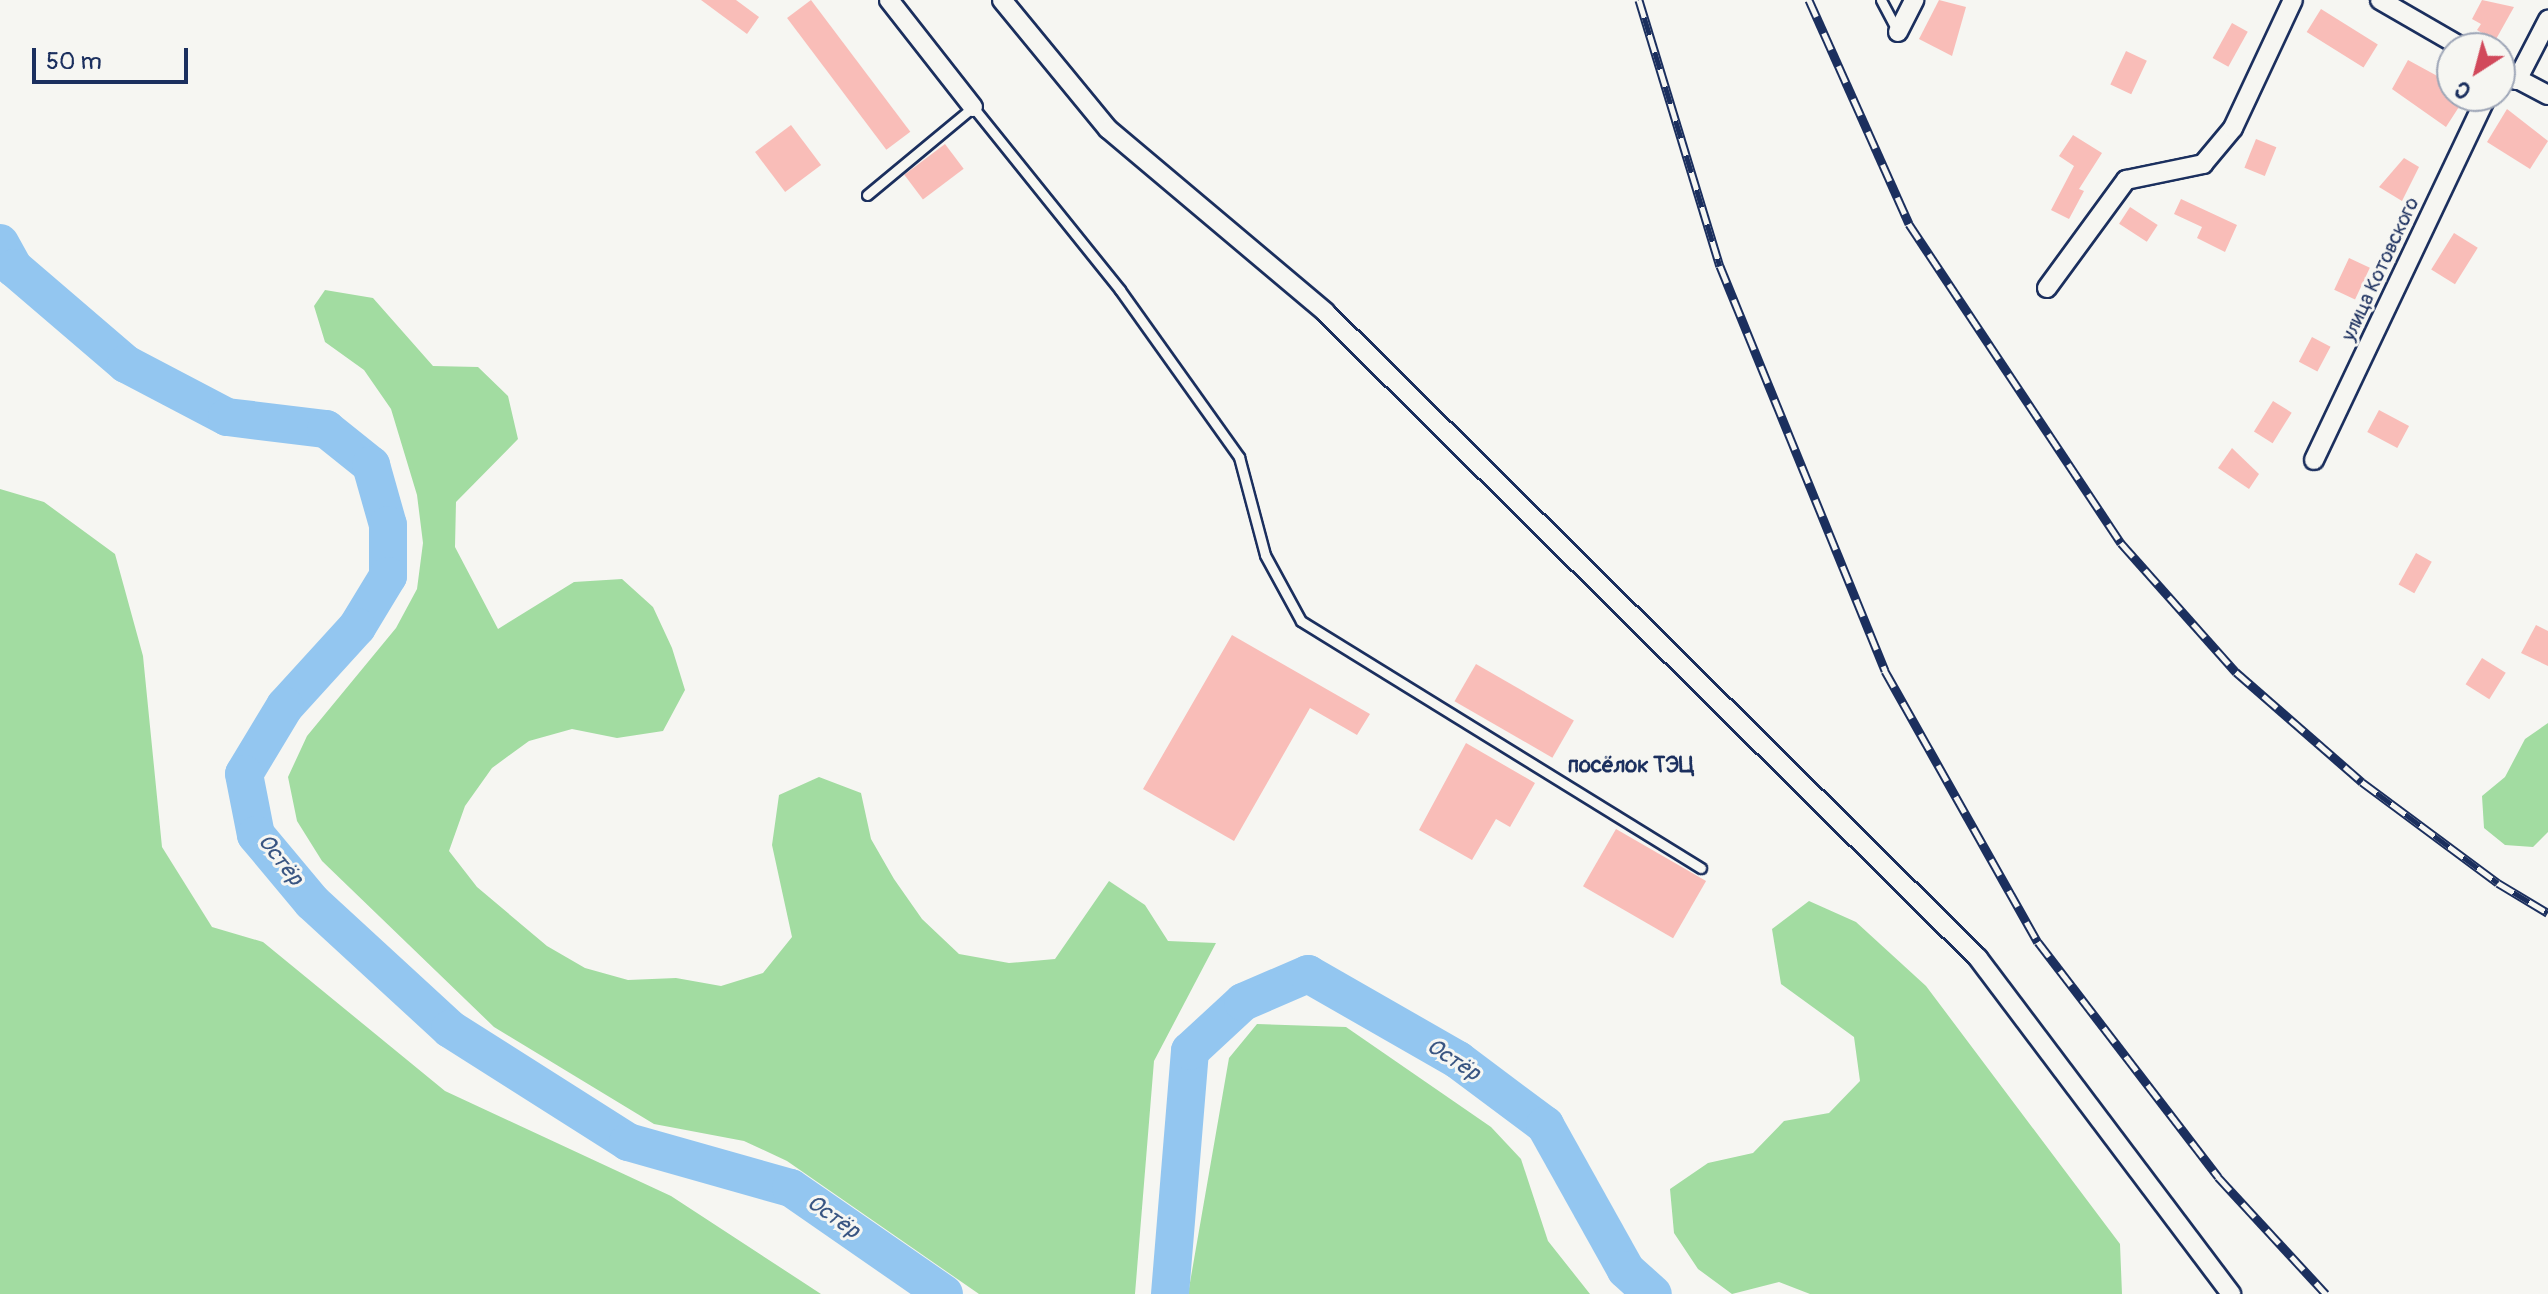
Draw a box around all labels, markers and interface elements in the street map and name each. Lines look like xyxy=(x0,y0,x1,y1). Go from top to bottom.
scale bar xyxy=(36,32,192,82)
north arrow xyxy=(2436,32,2516,112)
text: 50 m xyxy=(46,47,102,76)
text: С xyxy=(2449,74,2477,105)
street label: улица Котовского xyxy=(2336,193,2424,345)
district label: посёлок ТЭЦ xyxy=(1568,753,1694,779)
water label: Остёр xyxy=(252,829,308,891)
water label: Остёр xyxy=(1421,1033,1485,1087)
water label: Остёр xyxy=(802,1190,864,1244)

